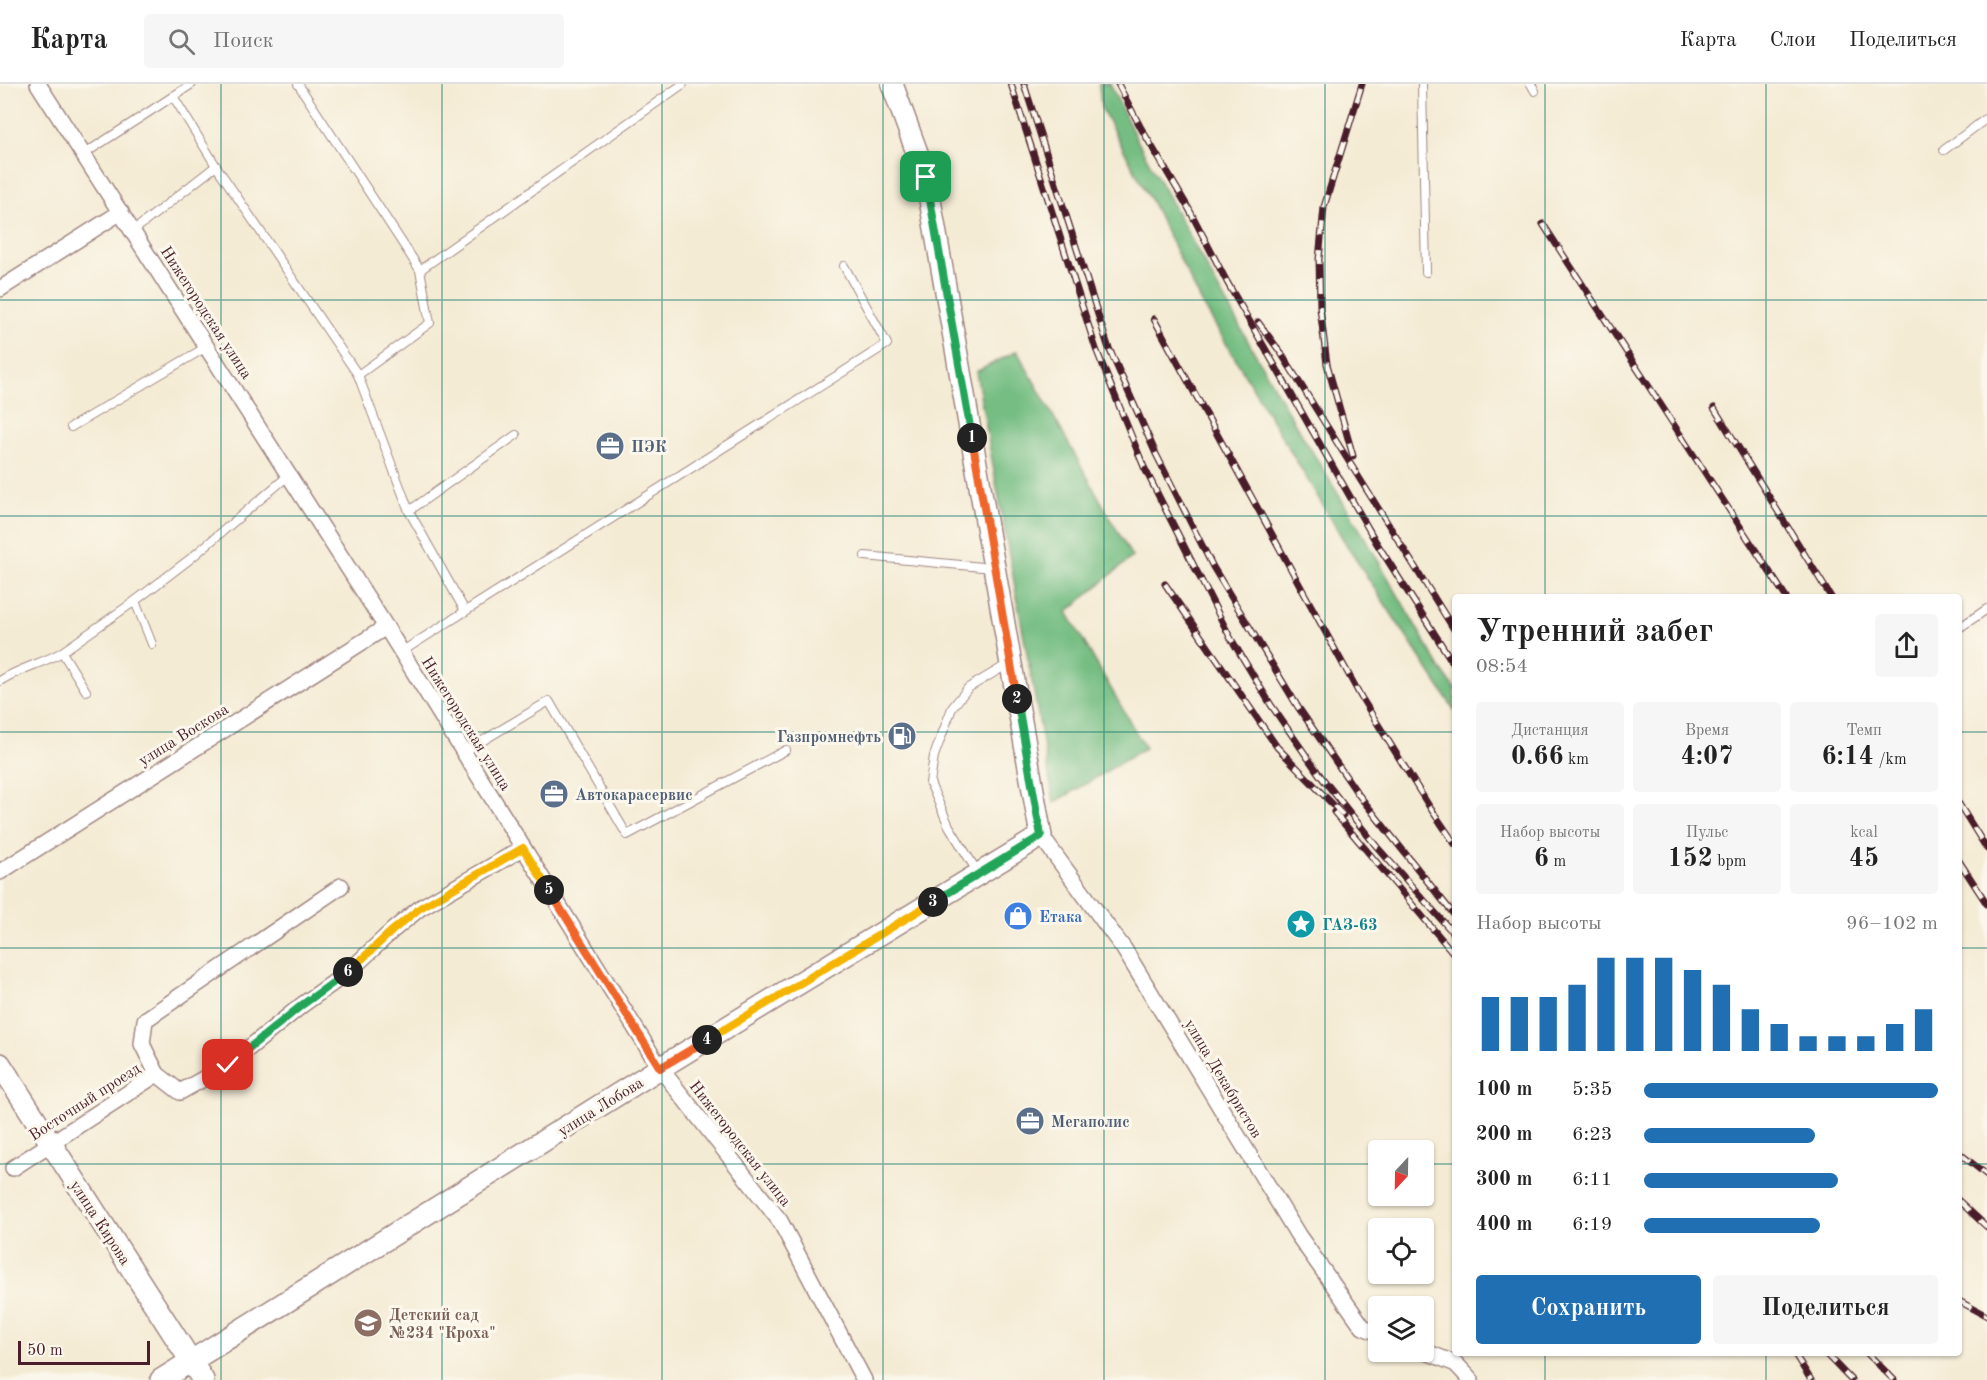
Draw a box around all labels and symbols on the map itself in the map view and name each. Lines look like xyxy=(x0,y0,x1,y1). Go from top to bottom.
pin xyxy=(900,151,951,202)
street label: Нижегородская улица xyxy=(157,244,254,382)
pin: 1 xyxy=(957,423,987,453)
office icon: ПЭК xyxy=(594,430,626,462)
place label: ПЭК xyxy=(631,440,667,456)
street label: Нижегородская улица xyxy=(418,654,513,794)
pin: 2 xyxy=(1002,684,1032,714)
street label: улица Воскова xyxy=(136,702,232,770)
fuel station icon: Газпромнефть xyxy=(886,720,918,752)
place label: Газпромнефть xyxy=(777,730,881,746)
office icon: Автокарасервис xyxy=(538,778,570,810)
place label: Автокарасервис xyxy=(575,788,693,804)
pin: 5 xyxy=(534,875,564,905)
pin: 3 xyxy=(918,887,948,917)
shop icon: Етака xyxy=(1002,900,1034,932)
place icon: ГАЗ-63 xyxy=(1285,908,1317,940)
place label: Етака xyxy=(1039,910,1082,926)
place label: ГАЗ-63 xyxy=(1322,918,1377,934)
pin: 6 xyxy=(333,957,363,987)
street label: улица Декабристов xyxy=(1181,1017,1264,1141)
pin: 4 xyxy=(692,1025,722,1055)
pin xyxy=(202,1039,253,1090)
street label: Восточный проезд xyxy=(27,1061,144,1145)
street label: улица Лобова xyxy=(556,1075,647,1140)
street label: Нижегородская улица xyxy=(686,1078,793,1210)
office icon: Мегаполис xyxy=(1014,1105,1046,1137)
place label: Мегаполис xyxy=(1051,1115,1130,1131)
north arrow xyxy=(1368,1140,1434,1206)
street label: улица Кирова xyxy=(66,1178,133,1268)
school or university icon: Детский сад №234 "Кроха" xyxy=(352,1307,384,1339)
place label: Детский сад №234 "Кроха" xyxy=(389,1308,496,1342)
scale bar xyxy=(18,1338,150,1366)

